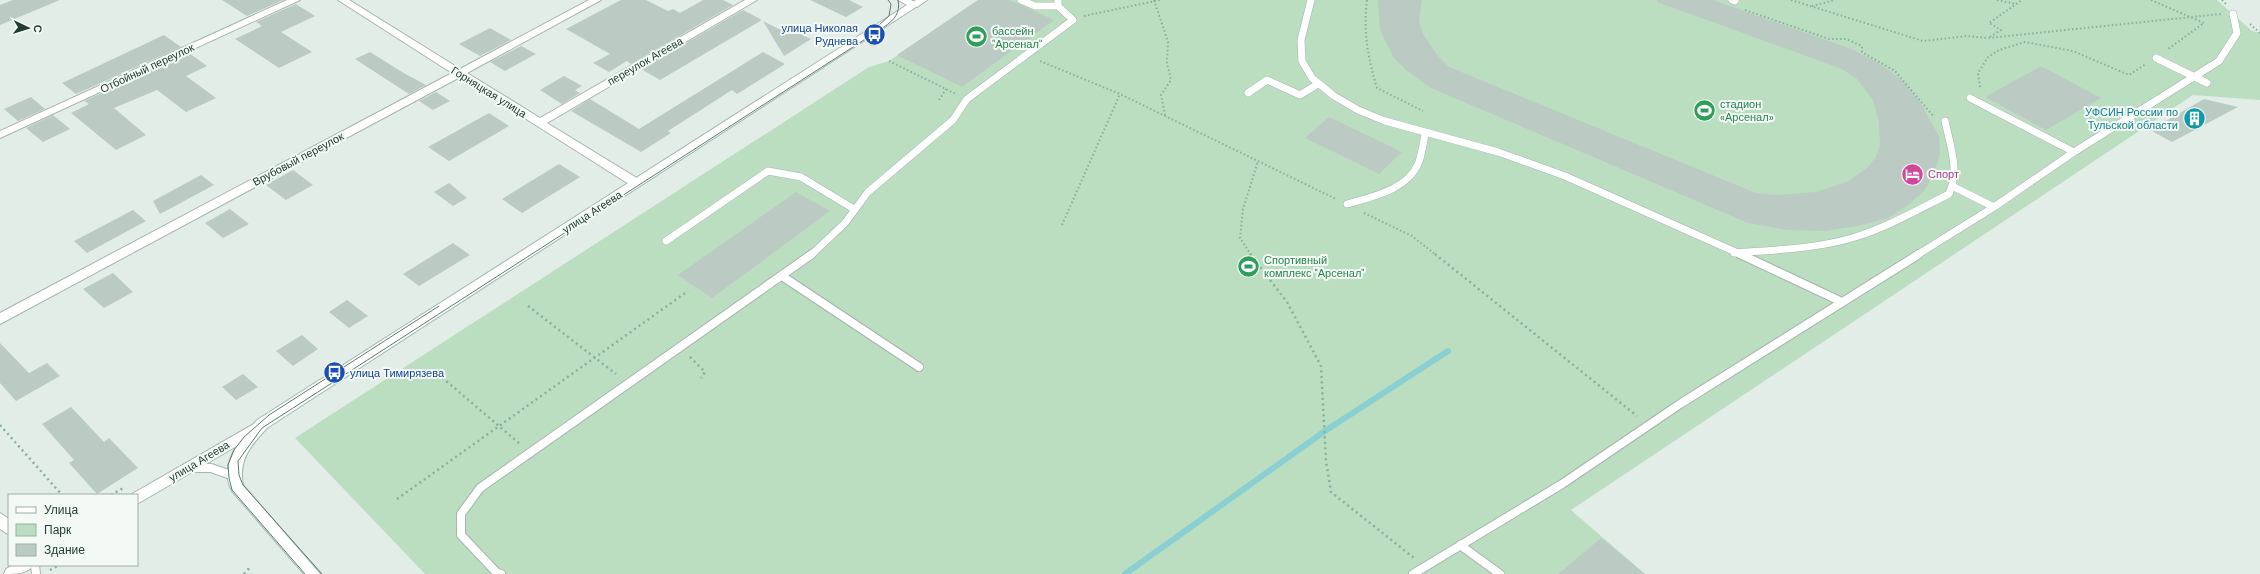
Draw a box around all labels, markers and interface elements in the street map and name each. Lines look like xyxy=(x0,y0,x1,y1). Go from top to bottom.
north arrow xyxy=(8,8,48,48)
place label: улица Николая Руднева xyxy=(781,21,859,48)
bus stop icon: улица Николая Руднева xyxy=(861,21,887,47)
text: С xyxy=(31,24,45,33)
sports icon: бассейн "Арсенал" xyxy=(964,24,990,50)
place label: бассейн "Арсенал" xyxy=(992,24,1042,51)
street label: переулок Агеева xyxy=(605,33,686,88)
street label: Отбойный переулок xyxy=(98,40,196,96)
street label: Горняцкая улица xyxy=(449,63,530,121)
sports icon: стадион «Арсенал» xyxy=(1691,97,1717,123)
place label: стадион «Арсенал» xyxy=(1720,97,1774,124)
place label: УФСИН России по Тульской области xyxy=(2085,105,2178,132)
building icon: УФСИН России по Тульской области xyxy=(2181,105,2207,131)
street label: Врубовый переулок xyxy=(250,129,346,189)
hotel icon: Спорт xyxy=(1899,161,1925,187)
place label: Спорт xyxy=(1928,167,1959,181)
street label: улица Агеева xyxy=(560,187,625,236)
sports icon: Спортивный комплекс "Арсенал" xyxy=(1236,253,1262,279)
place label: Спортивный комплекс "Арсенал" xyxy=(1264,253,1365,280)
bus stop icon: улица Тимирязева xyxy=(321,360,347,386)
place label: улица Тимирязева xyxy=(350,366,445,380)
street label: улица Агеева xyxy=(166,437,233,485)
legend xyxy=(8,494,138,566)
text: Улица xyxy=(44,502,78,518)
text: Парк xyxy=(44,522,72,538)
text: Здание xyxy=(44,542,85,558)

